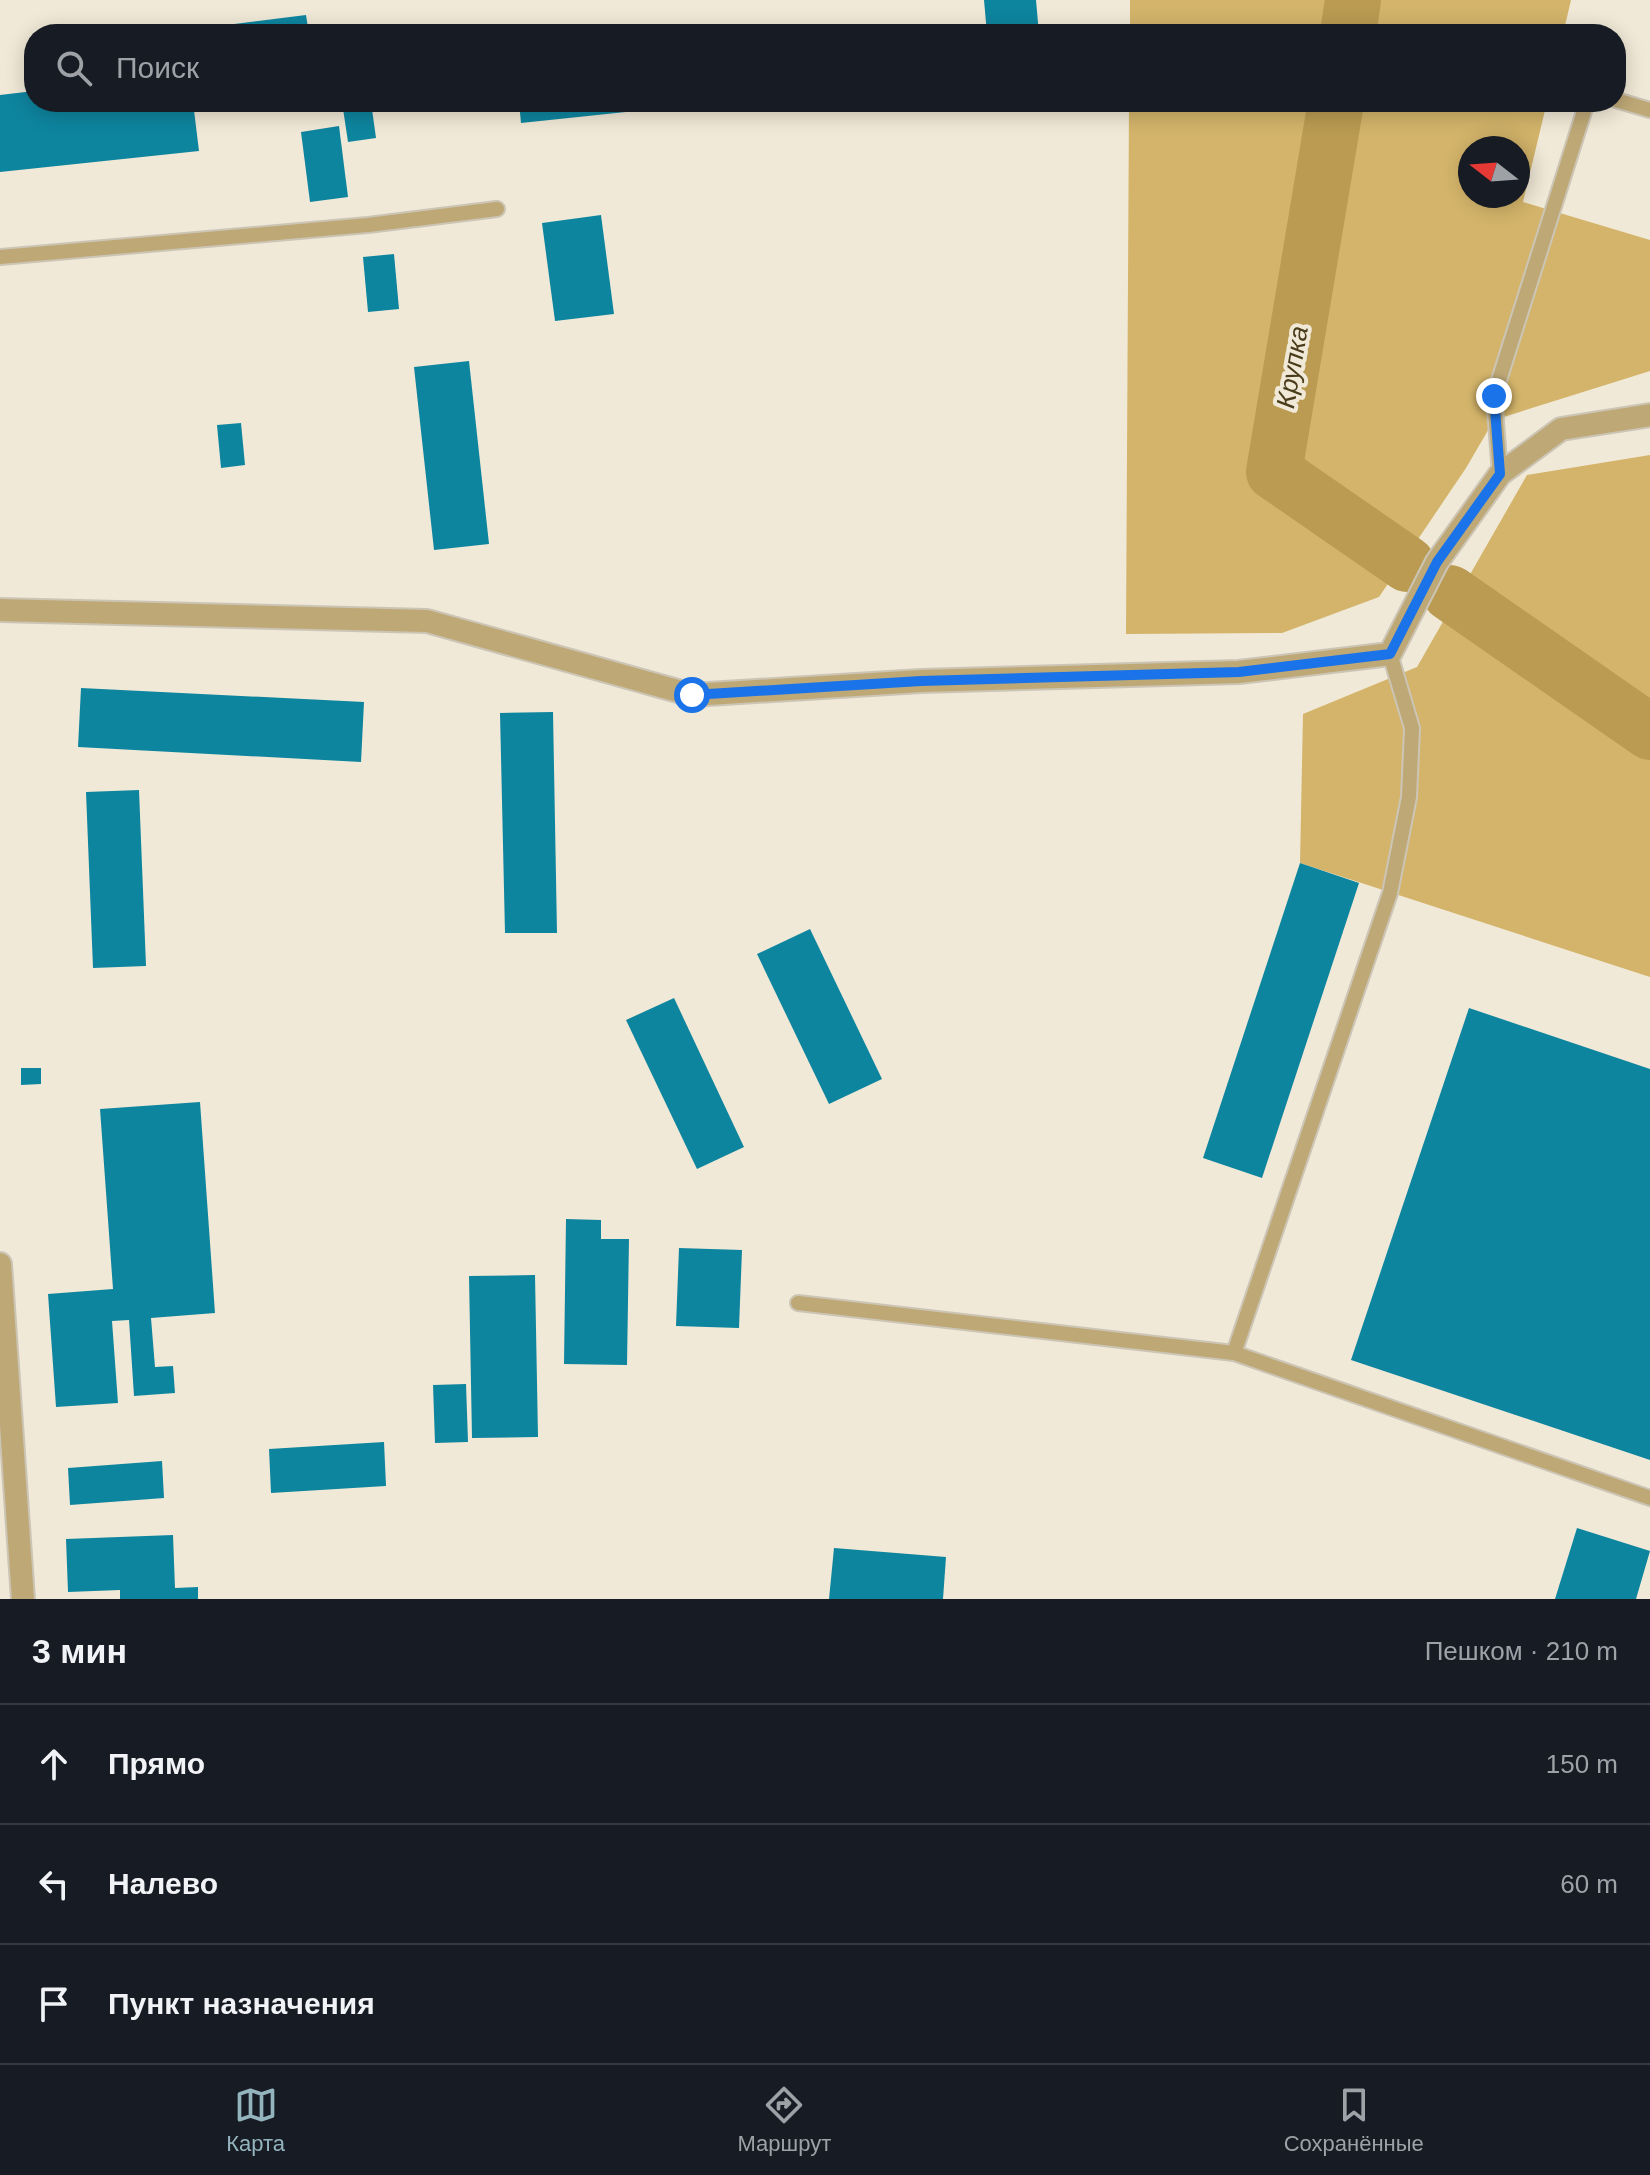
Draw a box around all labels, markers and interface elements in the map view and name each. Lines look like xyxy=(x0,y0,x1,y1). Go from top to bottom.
search box xyxy=(24,24,1626,112)
icon: search xyxy=(52,46,96,90)
text: Поиск xyxy=(116,51,199,84)
north arrow xyxy=(1458,136,1530,208)
water label: Крупка xyxy=(1270,324,1314,410)
route end xyxy=(1476,378,1512,414)
route start xyxy=(674,677,710,713)
text: 3 мин xyxy=(32,1632,127,1670)
text: Пешком · 210 m xyxy=(1425,1636,1618,1666)
icon: ahead xyxy=(32,1742,76,1786)
text: Прямо xyxy=(108,1747,205,1780)
text: 150 m xyxy=(1546,1749,1618,1779)
icon: left xyxy=(32,1862,76,1906)
text: Налево xyxy=(108,1867,218,1900)
text: 60 m xyxy=(1560,1869,1618,1899)
icon: arrive xyxy=(32,1982,76,2026)
text: Пункт назначения xyxy=(108,1987,375,2020)
tab: Карта xyxy=(226,2083,285,2157)
tab: Маршрут xyxy=(738,2083,831,2157)
tab: Сохранённые xyxy=(1284,2083,1424,2157)

